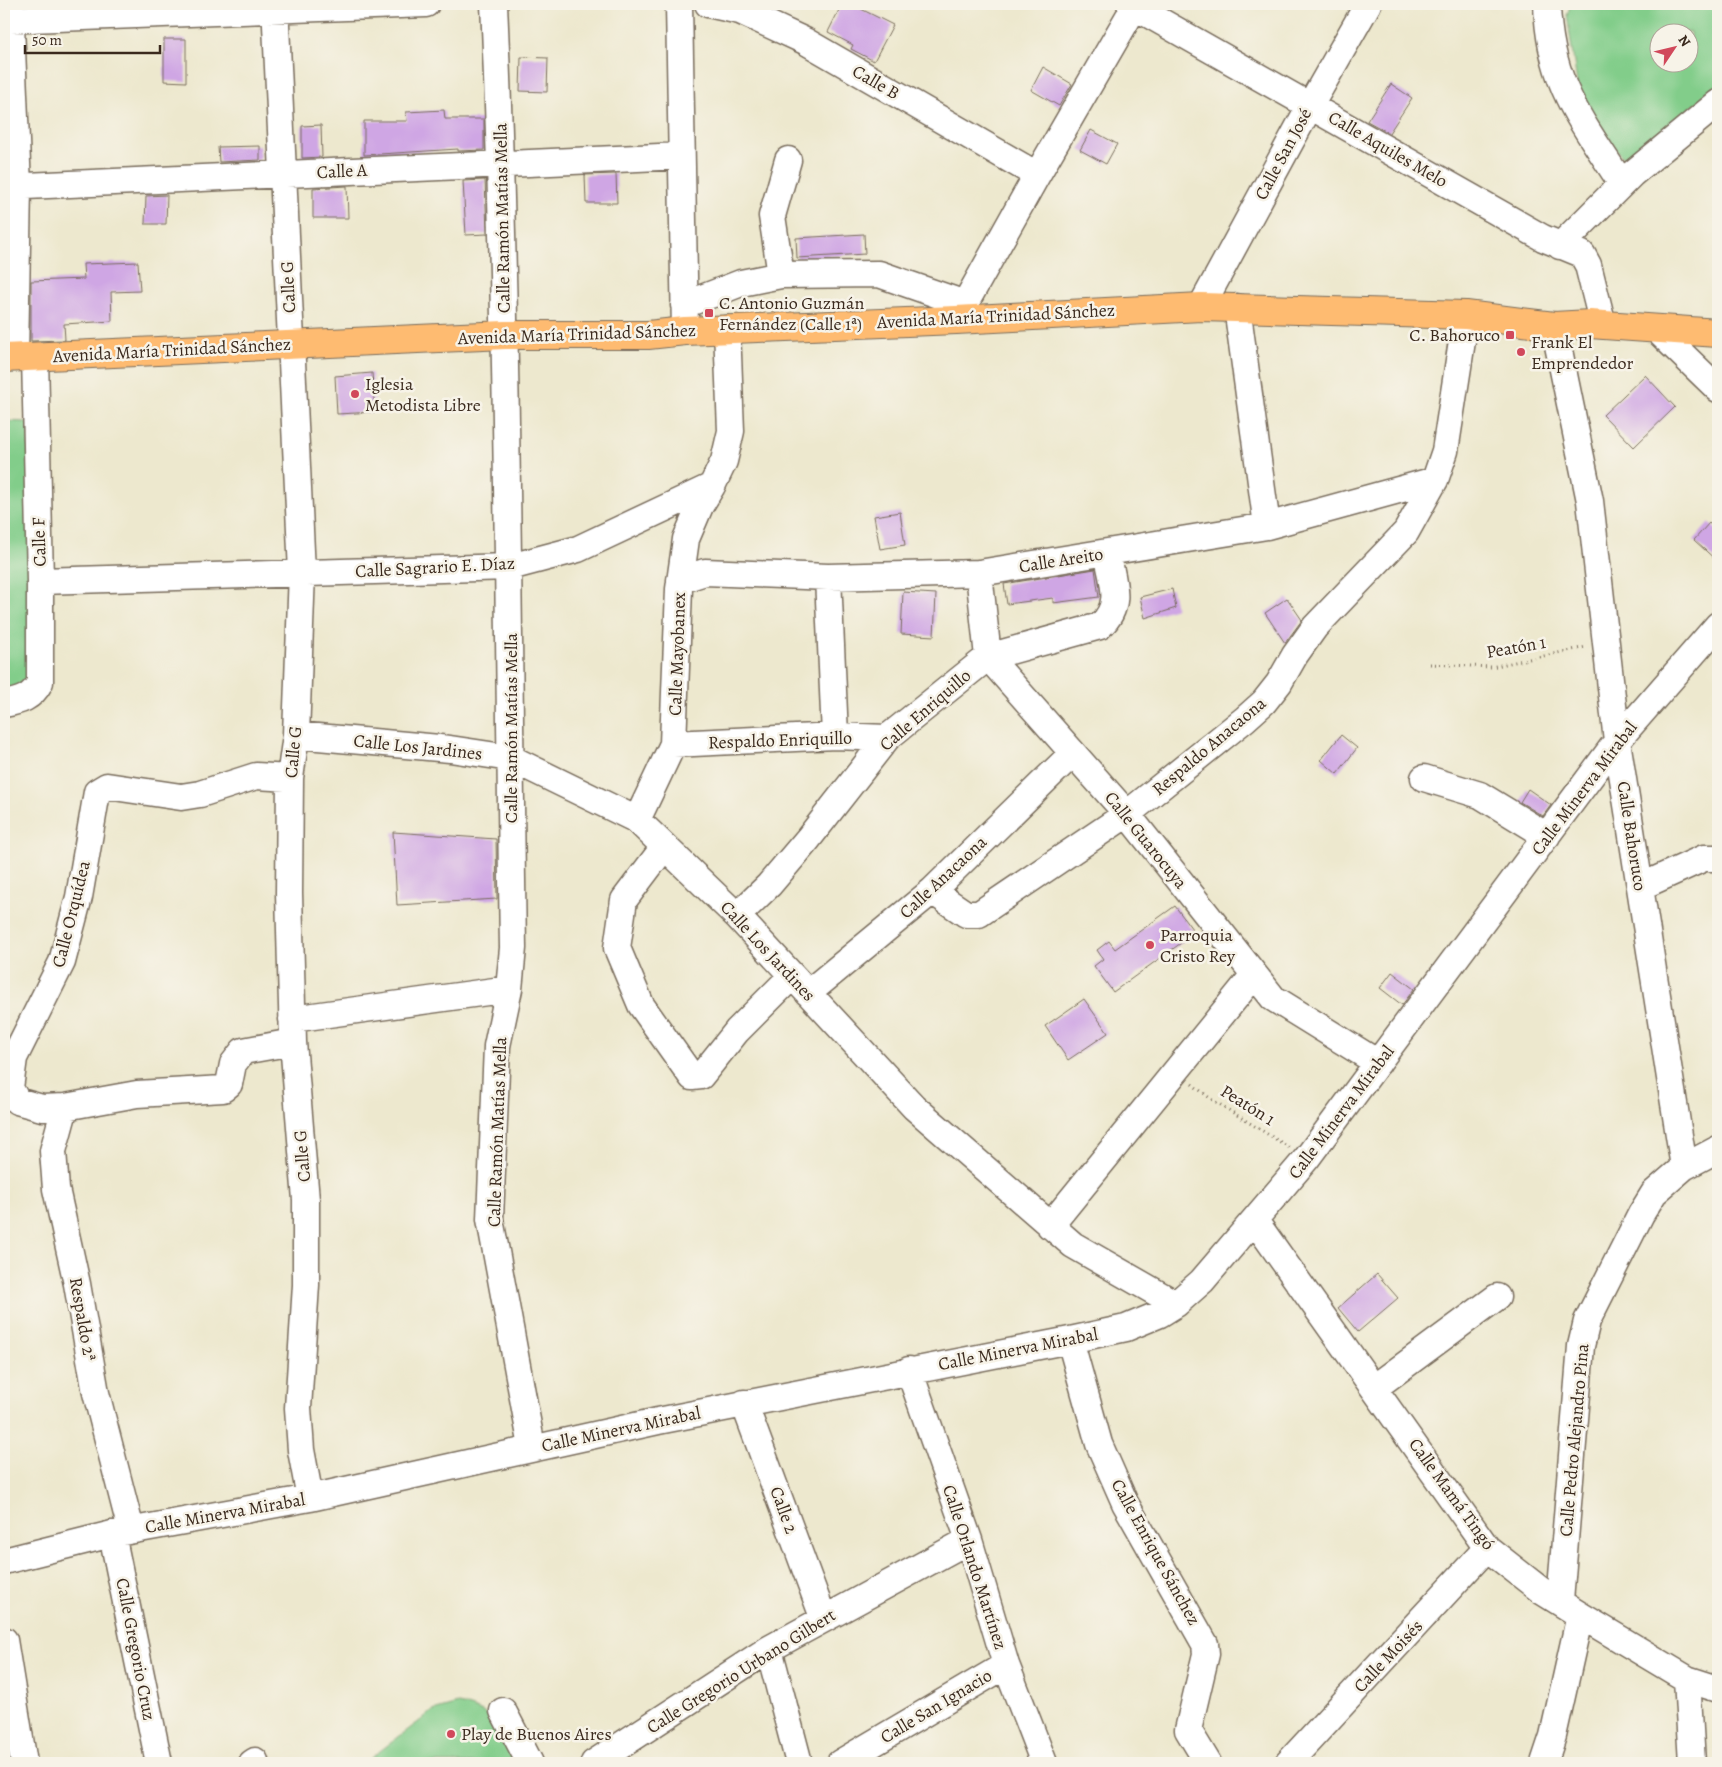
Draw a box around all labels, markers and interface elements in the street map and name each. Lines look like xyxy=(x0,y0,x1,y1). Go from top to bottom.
scale bar xyxy=(25,22,160,54)
north arrow xyxy=(1650,22,1700,72)
text: 50 m xyxy=(32,30,62,50)
text: N xyxy=(1674,31,1695,50)
street label: Calle B xyxy=(848,59,904,105)
street label: Calle San José xyxy=(1249,104,1317,204)
street label: Calle Aquiles Melo xyxy=(1324,105,1452,193)
street label: Calle Ramón Matías Mella xyxy=(488,122,516,313)
street label: Calle A xyxy=(316,158,368,184)
street label: Calle G xyxy=(275,260,301,314)
place label: C. Antonio Guzmán Fernández (Calle 1ª) xyxy=(719,291,864,336)
street label: Avenida María Trinidad Sánchez xyxy=(875,298,1116,334)
marker: C. Antonio Guzmán Fernández (Calle 1ª) xyxy=(703,307,715,319)
street label: Avenida María Trinidad Sánchez xyxy=(456,318,697,350)
place label: C. Bahoruco xyxy=(1409,323,1500,347)
marker: C. Bahoruco xyxy=(1504,329,1516,341)
place label: Frank El Emprendedor xyxy=(1531,330,1634,375)
street label: Avenida María Trinidad Sánchez xyxy=(51,332,292,368)
marker: Frank El Emprendedor xyxy=(1515,346,1527,358)
place label: Iglesia Metodista Libre xyxy=(365,372,481,417)
marker: Iglesia Metodista Libre xyxy=(349,388,361,400)
street label: Calle F xyxy=(26,517,52,567)
street label: Calle Areito xyxy=(1017,541,1105,578)
street label: Calle Sagrario E. Díaz xyxy=(354,551,516,583)
street label: Calle Mayobanex xyxy=(663,591,691,716)
street label: Peatón 1 xyxy=(1484,630,1548,664)
street label: Calle Ramón Matías Mella xyxy=(499,632,523,823)
street label: Calle Enriquillo xyxy=(874,664,976,756)
street label: Respaldo Anacaona xyxy=(1147,691,1271,801)
street label: Calle Minerva Mirabal xyxy=(1526,716,1643,860)
street label: Calle G xyxy=(279,725,307,779)
street label: Respaldo Enriquillo xyxy=(708,725,852,755)
street label: Calle Los Jardines xyxy=(352,728,484,766)
street label: Calle Bahoruco xyxy=(1611,779,1653,893)
street label: Calle Guarocuya xyxy=(1099,786,1193,894)
street label: Calle Anacaona xyxy=(894,830,992,924)
street label: Calle Orquídea xyxy=(46,857,96,970)
street label: Calle Los Jardines xyxy=(715,896,821,1006)
place label: Parroquia Cristo Rey xyxy=(1160,923,1236,968)
marker: Parroquia Cristo Rey xyxy=(1144,939,1156,951)
street label: Calle Ramón Matías Mella xyxy=(482,1036,512,1227)
street label: Calle Minerva Mirabal xyxy=(1283,1040,1400,1184)
street label: Peatón 1 xyxy=(1216,1079,1280,1131)
street label: Calle G xyxy=(288,1129,316,1183)
street label: Respaldo 2ª xyxy=(64,1275,102,1363)
street label: Calle Minerva Mirabal xyxy=(936,1322,1100,1376)
street label: Calle Pedro Alejandro Pina xyxy=(1554,1342,1594,1537)
street label: Calle Minerva Mirabal xyxy=(539,1400,703,1458)
street label: Calle Mamá Tingó xyxy=(1403,1433,1501,1555)
street label: Calle Enrique Sánchez xyxy=(1106,1475,1206,1629)
street label: Calle Orlando Martínez xyxy=(937,1482,1013,1652)
street label: Calle 2 xyxy=(764,1483,804,1537)
street label: Calle Minerva Mirabal xyxy=(143,1487,308,1539)
street label: Calle Gregorio Cruz xyxy=(110,1576,162,1722)
street label: Calle Gregorio Urbano Gilbert xyxy=(642,1603,840,1739)
street label: Calle Moisés xyxy=(1348,1614,1428,1698)
street label: Calle San Ignacio xyxy=(876,1663,996,1749)
place label: Play de Buenos Aires xyxy=(461,1722,612,1746)
marker: Play de Buenos Aires xyxy=(445,1728,457,1740)

